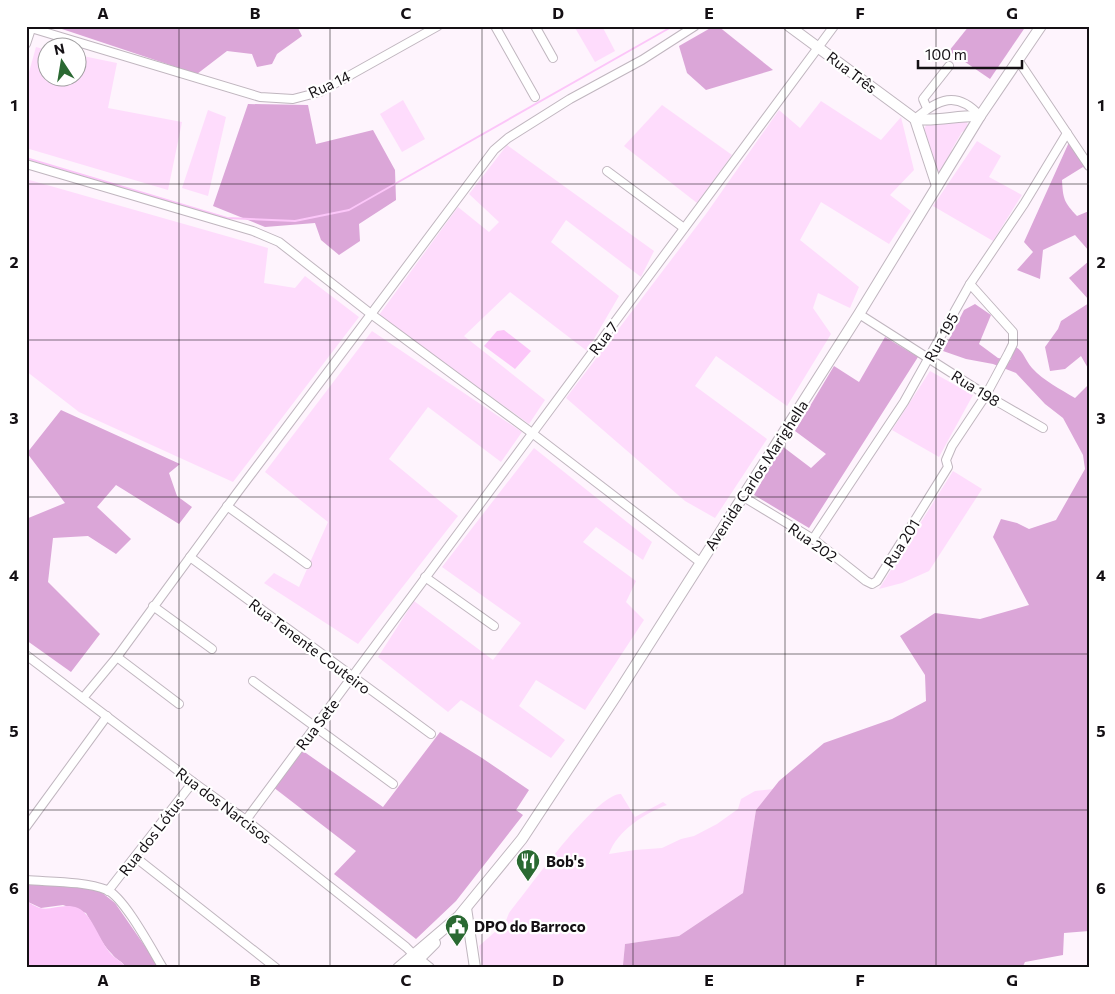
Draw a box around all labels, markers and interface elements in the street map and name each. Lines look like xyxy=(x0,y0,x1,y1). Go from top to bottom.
text: A xyxy=(97,3,109,22)
text: B xyxy=(250,3,261,22)
text: C xyxy=(401,3,412,22)
text: D xyxy=(552,3,564,22)
text: E xyxy=(704,3,714,22)
text: F xyxy=(855,3,865,22)
text: G xyxy=(1006,3,1018,22)
north arrow xyxy=(38,38,88,88)
scale bar xyxy=(918,38,1021,70)
text: N xyxy=(52,39,66,58)
text: 100 m xyxy=(925,45,967,63)
street label: Rua Três xyxy=(823,47,881,97)
street label: Rua 14 xyxy=(305,66,353,102)
text: 1 xyxy=(10,95,18,114)
text: 1 xyxy=(1097,95,1105,114)
text: 2 xyxy=(9,252,19,271)
text: 2 xyxy=(1096,252,1106,271)
street label: Rua 195 xyxy=(920,309,962,365)
street label: Rua 7 xyxy=(585,318,621,358)
street label: Rua 198 xyxy=(948,366,1004,410)
street label: Avenida Carlos Marighella xyxy=(701,397,811,553)
text: 3 xyxy=(9,408,19,427)
text: 3 xyxy=(1096,408,1106,427)
street label: Rua 201 xyxy=(879,516,923,570)
street label: Rua 202 xyxy=(785,519,841,565)
text: 4 xyxy=(9,565,19,584)
text: 4 xyxy=(1096,565,1106,584)
street label: Rua Tenente Couteiro xyxy=(246,594,374,698)
street label: Rua Sete xyxy=(292,695,342,753)
text: 5 xyxy=(9,721,19,740)
text: 5 xyxy=(1096,721,1106,740)
street label: Rua dos Narcisos xyxy=(173,763,275,847)
street label: Rua dos Lótus xyxy=(115,793,187,879)
restaurant icon: Bob's xyxy=(515,848,541,882)
place label: Bob's xyxy=(546,852,584,870)
text: 6 xyxy=(9,878,19,897)
text: 6 xyxy=(1096,878,1106,897)
public building icon: DPO do Barroco xyxy=(444,913,470,947)
place label: DPO do Barroco xyxy=(474,917,586,935)
text: A xyxy=(97,970,109,989)
text: B xyxy=(250,970,261,989)
text: C xyxy=(401,970,412,989)
text: D xyxy=(552,970,564,989)
text: E xyxy=(704,970,714,989)
text: F xyxy=(855,970,865,989)
text: G xyxy=(1006,970,1018,989)

